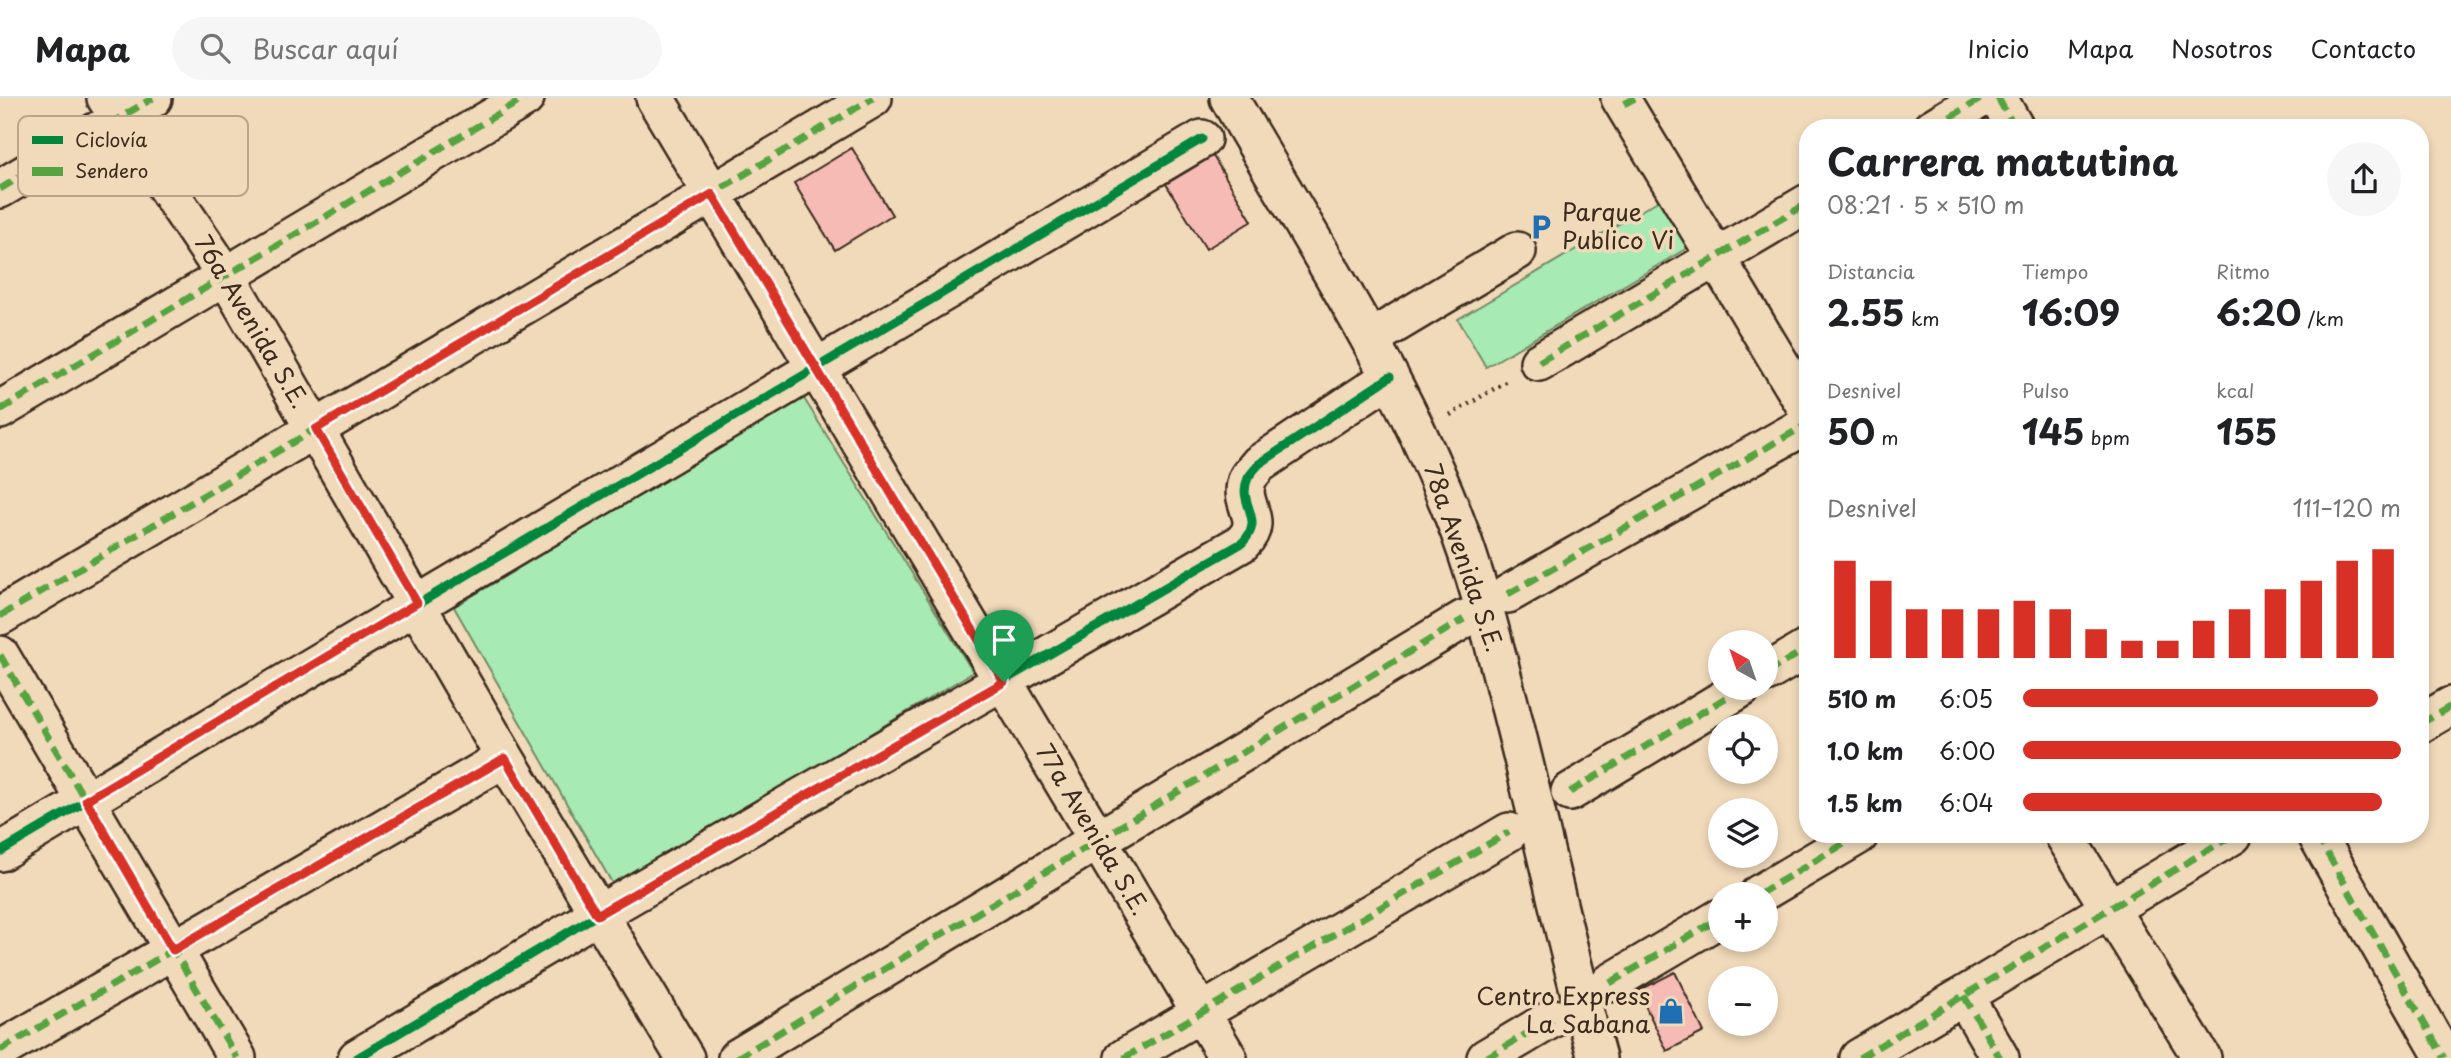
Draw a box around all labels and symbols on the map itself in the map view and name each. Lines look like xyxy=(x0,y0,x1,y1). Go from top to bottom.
legend xyxy=(18,116,248,196)
text: Ciclovía xyxy=(75,125,147,153)
text: Sendero xyxy=(75,156,148,184)
place label: Parque Publico Vi xyxy=(1562,193,1674,257)
parking icon: Parque Publico Vi xyxy=(1526,212,1556,242)
street label: 76a Avenida S.E. xyxy=(187,227,319,415)
street label: 78a Avenida S.E. xyxy=(1416,459,1514,656)
pin xyxy=(974,610,1034,682)
north arrow xyxy=(1708,630,1778,700)
street label: 77a Avenida S.E. xyxy=(1028,736,1159,922)
place label: Centro Express La Sabana xyxy=(1476,977,1650,1041)
shop icon: Centro Express La Sabana xyxy=(1656,996,1686,1026)

